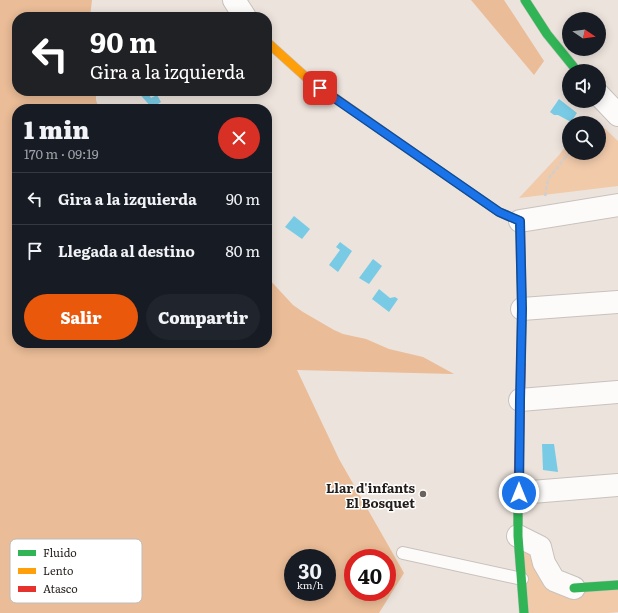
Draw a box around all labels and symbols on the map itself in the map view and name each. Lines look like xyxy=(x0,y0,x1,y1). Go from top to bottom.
north arrow xyxy=(562,12,606,56)
pin xyxy=(303,71,337,105)
position arrow xyxy=(498,472,540,514)
place label: Llar d'infants El Bosquet xyxy=(326,478,416,512)
marker: Llar d'infants El Bosquet xyxy=(418,489,428,499)
legend xyxy=(10,539,142,603)
text: Fluido xyxy=(43,544,77,560)
speed limit sign: 40 xyxy=(344,549,396,601)
text: Lento xyxy=(43,562,73,578)
text: Atasco xyxy=(43,580,78,596)

